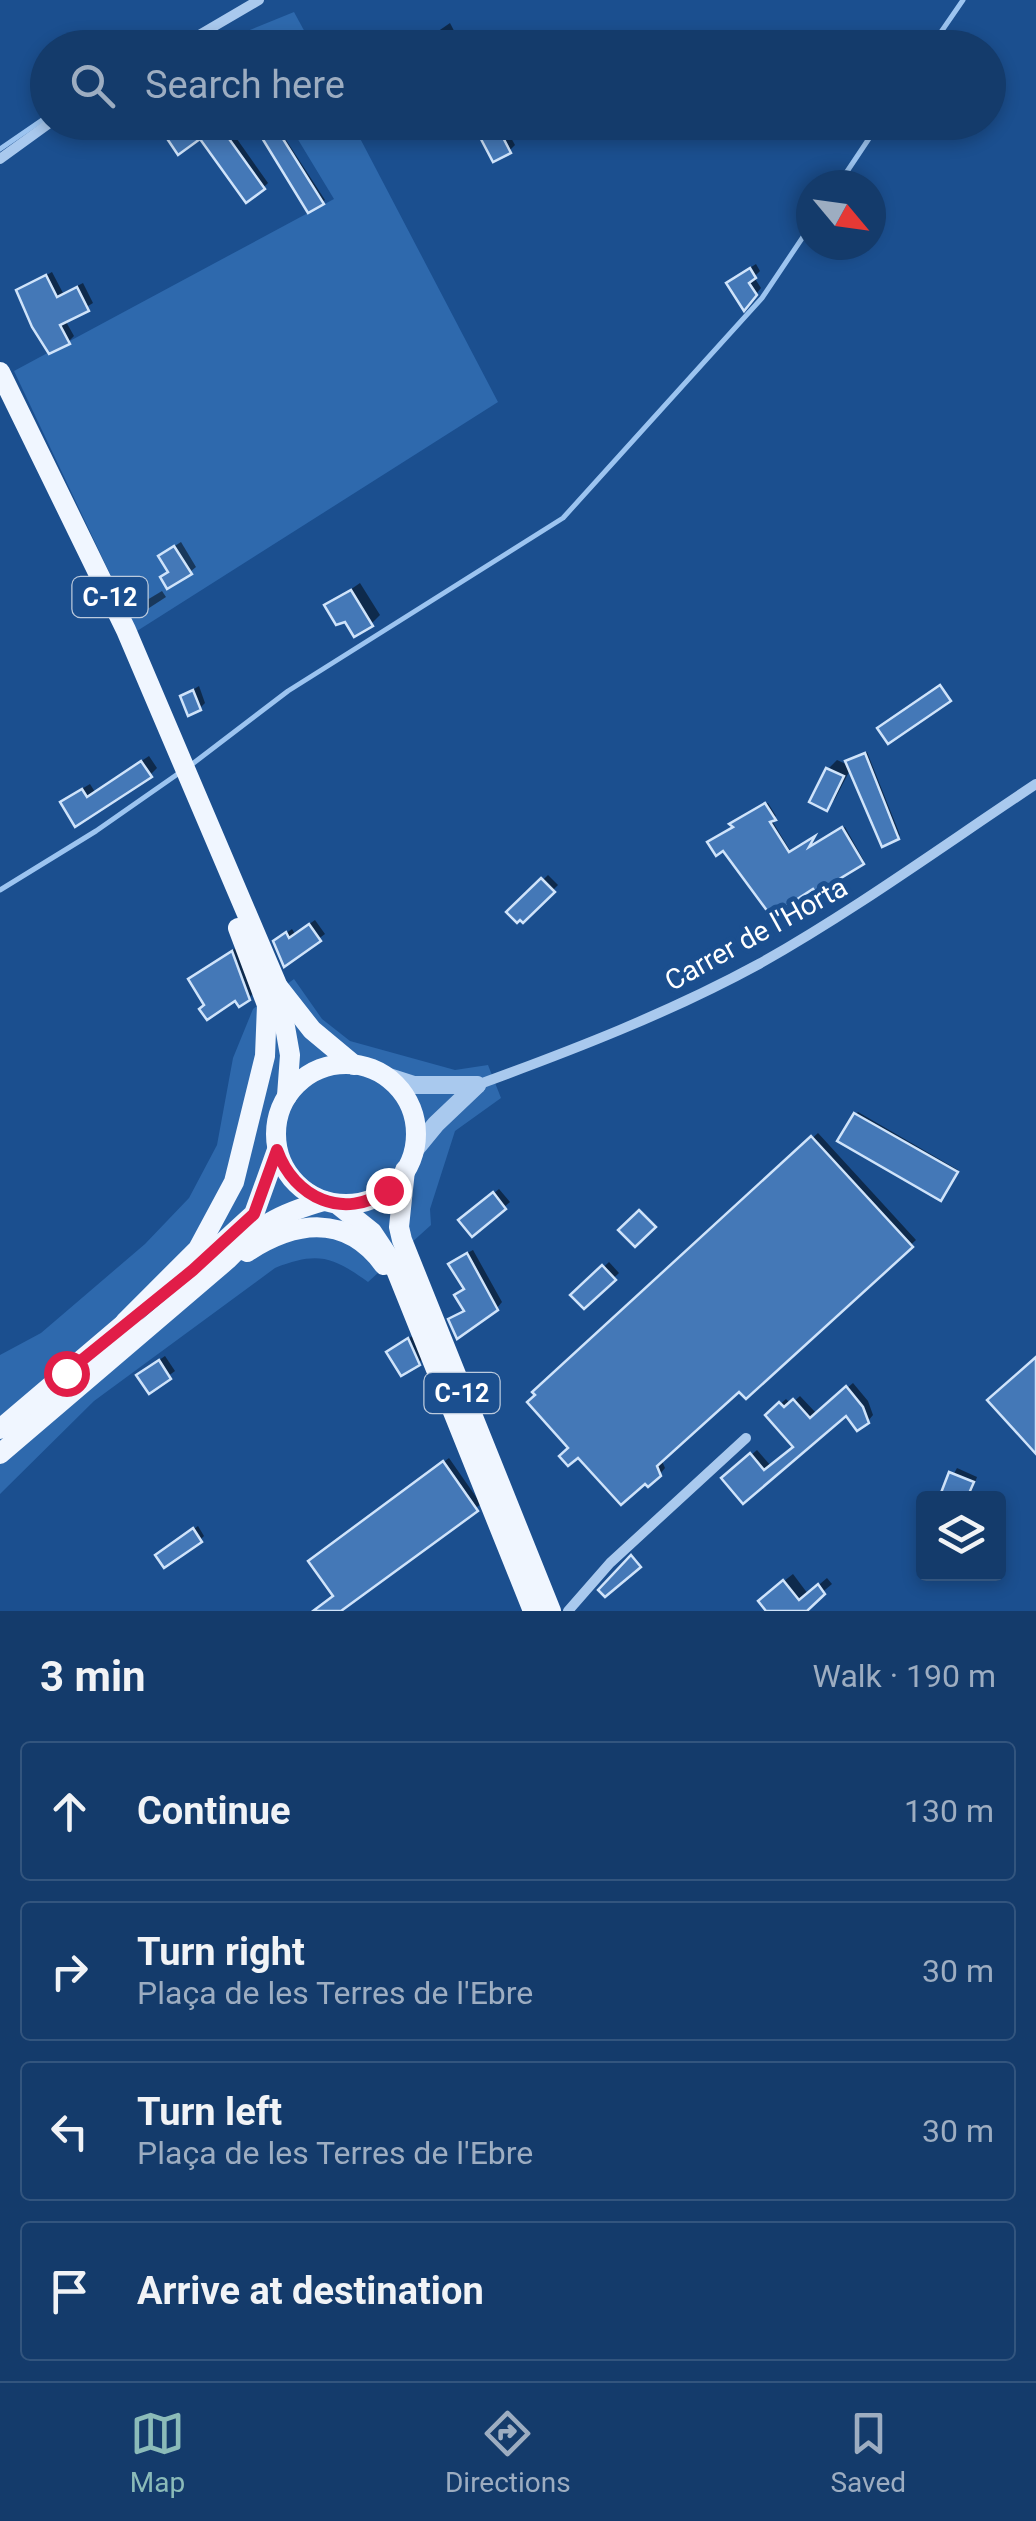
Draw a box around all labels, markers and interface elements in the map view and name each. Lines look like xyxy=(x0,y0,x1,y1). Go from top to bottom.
search box xyxy=(30,30,1006,140)
icon: search xyxy=(65,58,120,113)
text: Search here xyxy=(145,63,345,107)
north arrow xyxy=(796,170,886,260)
road number: C-12 xyxy=(72,577,148,617)
street label: Carrer de l'Horta xyxy=(659,870,853,998)
route end xyxy=(366,1168,412,1214)
route start xyxy=(44,1351,90,1397)
road number: C-12 xyxy=(424,1373,500,1413)
map controls xyxy=(916,1491,1006,1581)
button: layers xyxy=(916,1491,1006,1581)
text: 3 min xyxy=(40,1652,146,1701)
text: Walk · 190 m xyxy=(813,1657,996,1695)
icon: ahead xyxy=(42,1784,97,1839)
text: Continue xyxy=(137,1789,291,1833)
text: 130 m xyxy=(904,1792,994,1830)
text: Turn right xyxy=(137,1930,305,1974)
icon: right xyxy=(42,1944,97,1999)
text: 30 m xyxy=(922,1952,994,1990)
text: Plaça de les Terres de l'Ebre xyxy=(137,1974,533,2012)
text: Turn left xyxy=(137,2090,282,2134)
icon: left xyxy=(42,2104,97,2159)
text: 30 m xyxy=(922,2112,994,2150)
text: Plaça de les Terres de l'Ebre xyxy=(137,2134,533,2172)
icon: arrive xyxy=(42,2264,97,2319)
text: Arrive at destination xyxy=(137,2269,484,2313)
tab: Map xyxy=(130,2406,185,2499)
tab: Directions xyxy=(445,2406,571,2499)
tab: Saved xyxy=(830,2406,906,2499)

